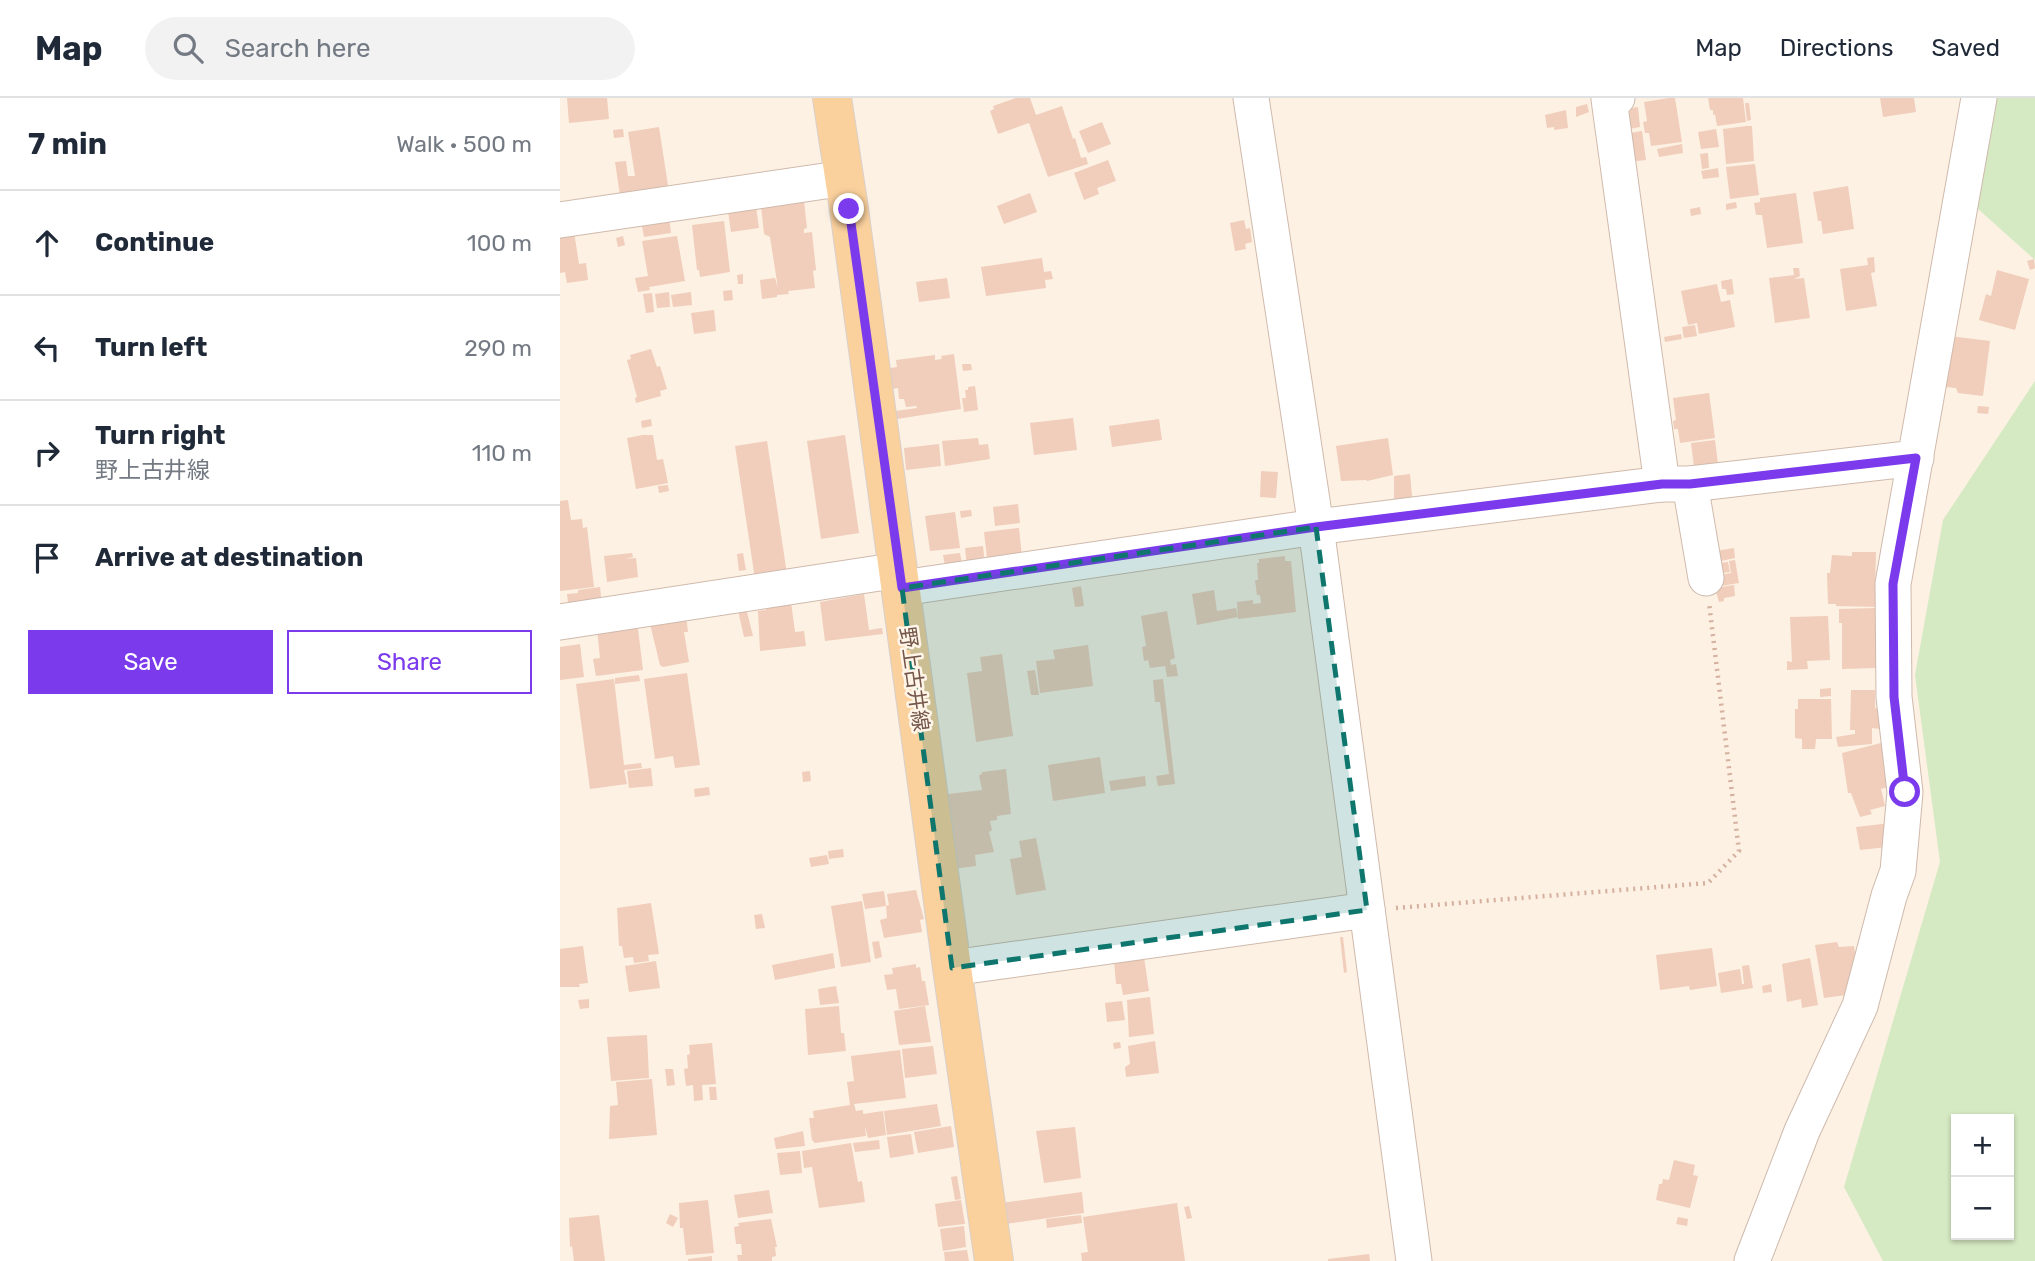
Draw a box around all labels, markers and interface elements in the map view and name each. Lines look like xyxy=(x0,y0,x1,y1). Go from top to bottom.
search box xyxy=(145,17,635,80)
text: Map xyxy=(35,29,103,68)
icon: search xyxy=(169,29,207,67)
text: Search here xyxy=(225,33,370,64)
text: Map xyxy=(1695,34,1742,62)
text: Directions xyxy=(1780,34,1893,62)
text: Saved xyxy=(1931,34,2000,62)
text: 7 min xyxy=(28,126,107,162)
text: Walk · 500 m xyxy=(396,130,532,158)
route end xyxy=(833,193,864,224)
icon: ahead xyxy=(28,224,66,262)
text: Continue xyxy=(95,227,214,258)
text: 100 m xyxy=(467,229,532,257)
icon: left xyxy=(28,329,66,367)
text: Turn left xyxy=(95,332,207,363)
text: 290 m xyxy=(464,334,532,362)
text: Turn right xyxy=(95,420,225,451)
icon: right xyxy=(28,434,66,472)
text: 110 m xyxy=(472,439,532,467)
text: 野上古井線 xyxy=(95,456,210,484)
icon: arrive xyxy=(28,539,66,577)
text: Arrive at destination xyxy=(95,542,363,573)
street label: 野上古井線 xyxy=(895,625,934,733)
button: Save xyxy=(28,630,273,694)
button: Share xyxy=(287,630,532,694)
route start xyxy=(1889,776,1920,807)
map controls xyxy=(1951,1114,2014,1240)
button: + xyxy=(1951,1114,2014,1177)
button: − xyxy=(1951,1177,2014,1240)

